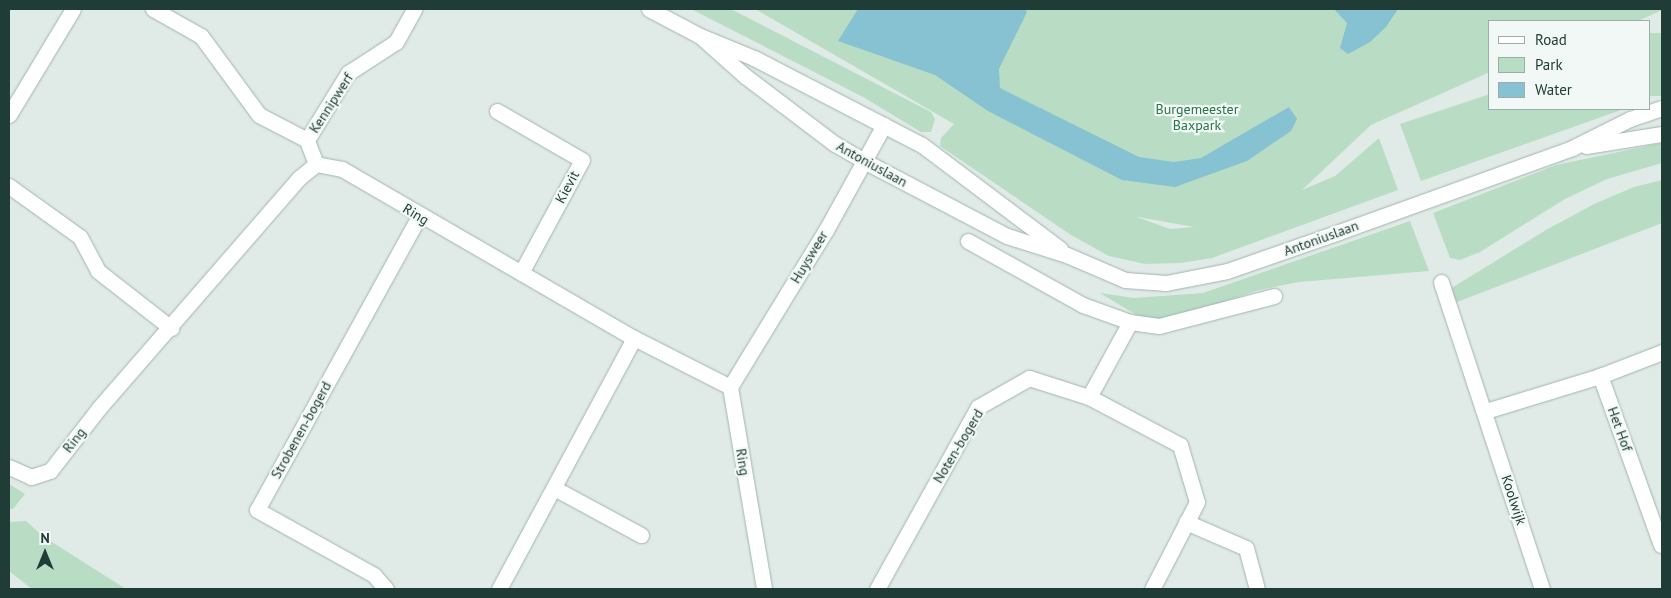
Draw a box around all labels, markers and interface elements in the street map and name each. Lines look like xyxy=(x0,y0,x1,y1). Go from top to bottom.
legend xyxy=(1488,20,1651,110)
text: Road xyxy=(1535,30,1567,49)
text: Park xyxy=(1535,55,1563,74)
street label: Kennipwerf xyxy=(305,70,357,136)
text: Water xyxy=(1535,80,1572,99)
park label: Burgemeester Baxpark xyxy=(1156,101,1238,134)
street label: Antoniuslaan xyxy=(834,138,910,190)
street label: Kievit xyxy=(552,168,582,206)
street label: Ring xyxy=(400,200,432,228)
street label: Antoniuslaan xyxy=(1281,217,1361,259)
street label: Huysweer xyxy=(787,228,831,286)
street label: Strobenen-bogerd xyxy=(267,378,335,482)
street label: Het Hof xyxy=(1604,404,1636,454)
street label: Noten-bogerd xyxy=(929,406,987,486)
street label: Ring xyxy=(59,424,89,456)
street label: Ring xyxy=(733,447,753,477)
street label: Koolwijk xyxy=(1498,473,1530,527)
north arrow xyxy=(20,528,70,578)
text: N xyxy=(40,529,50,547)

